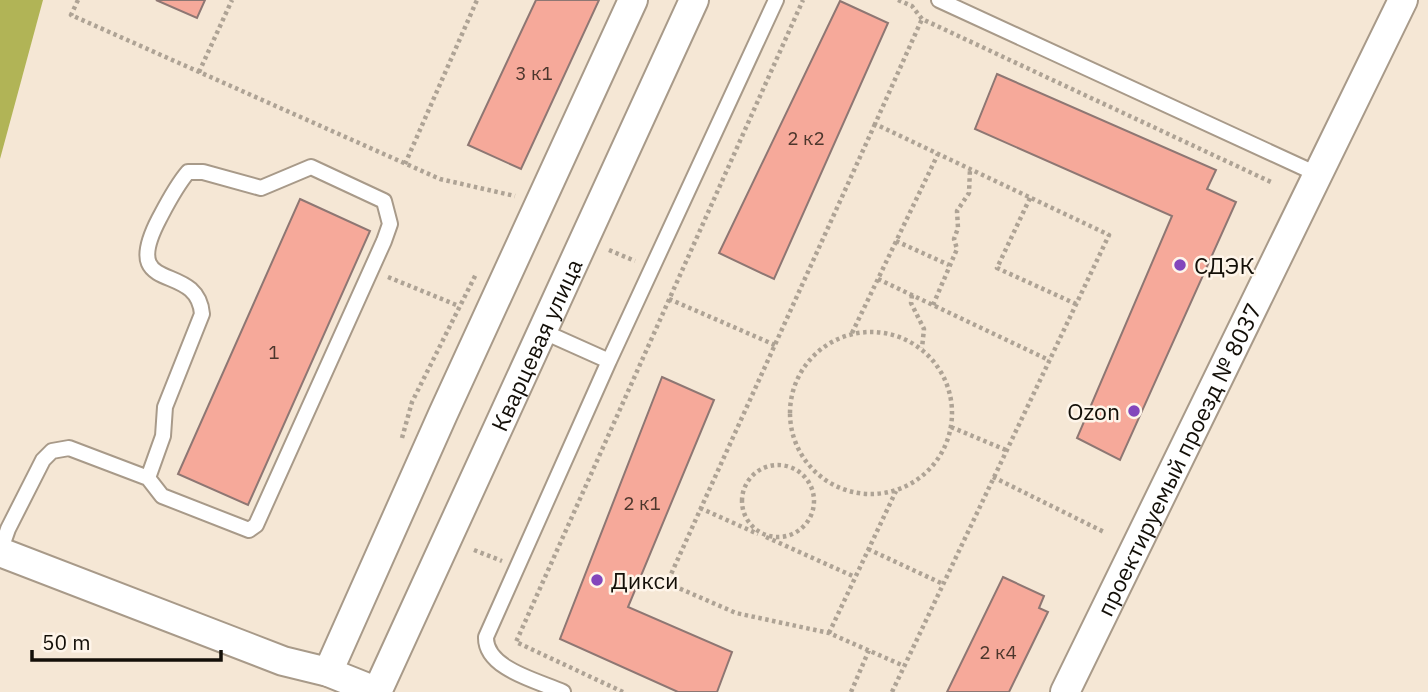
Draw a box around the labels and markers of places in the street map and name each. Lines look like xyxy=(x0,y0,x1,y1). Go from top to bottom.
place label: СДЭК xyxy=(1194,250,1255,280)
marker: СДЭК xyxy=(1172,257,1188,273)
place label: Ozon xyxy=(1067,396,1120,426)
marker: Ozon xyxy=(1126,403,1142,419)
place label: Дикси xyxy=(611,565,679,595)
marker: Дикси xyxy=(589,572,605,588)

